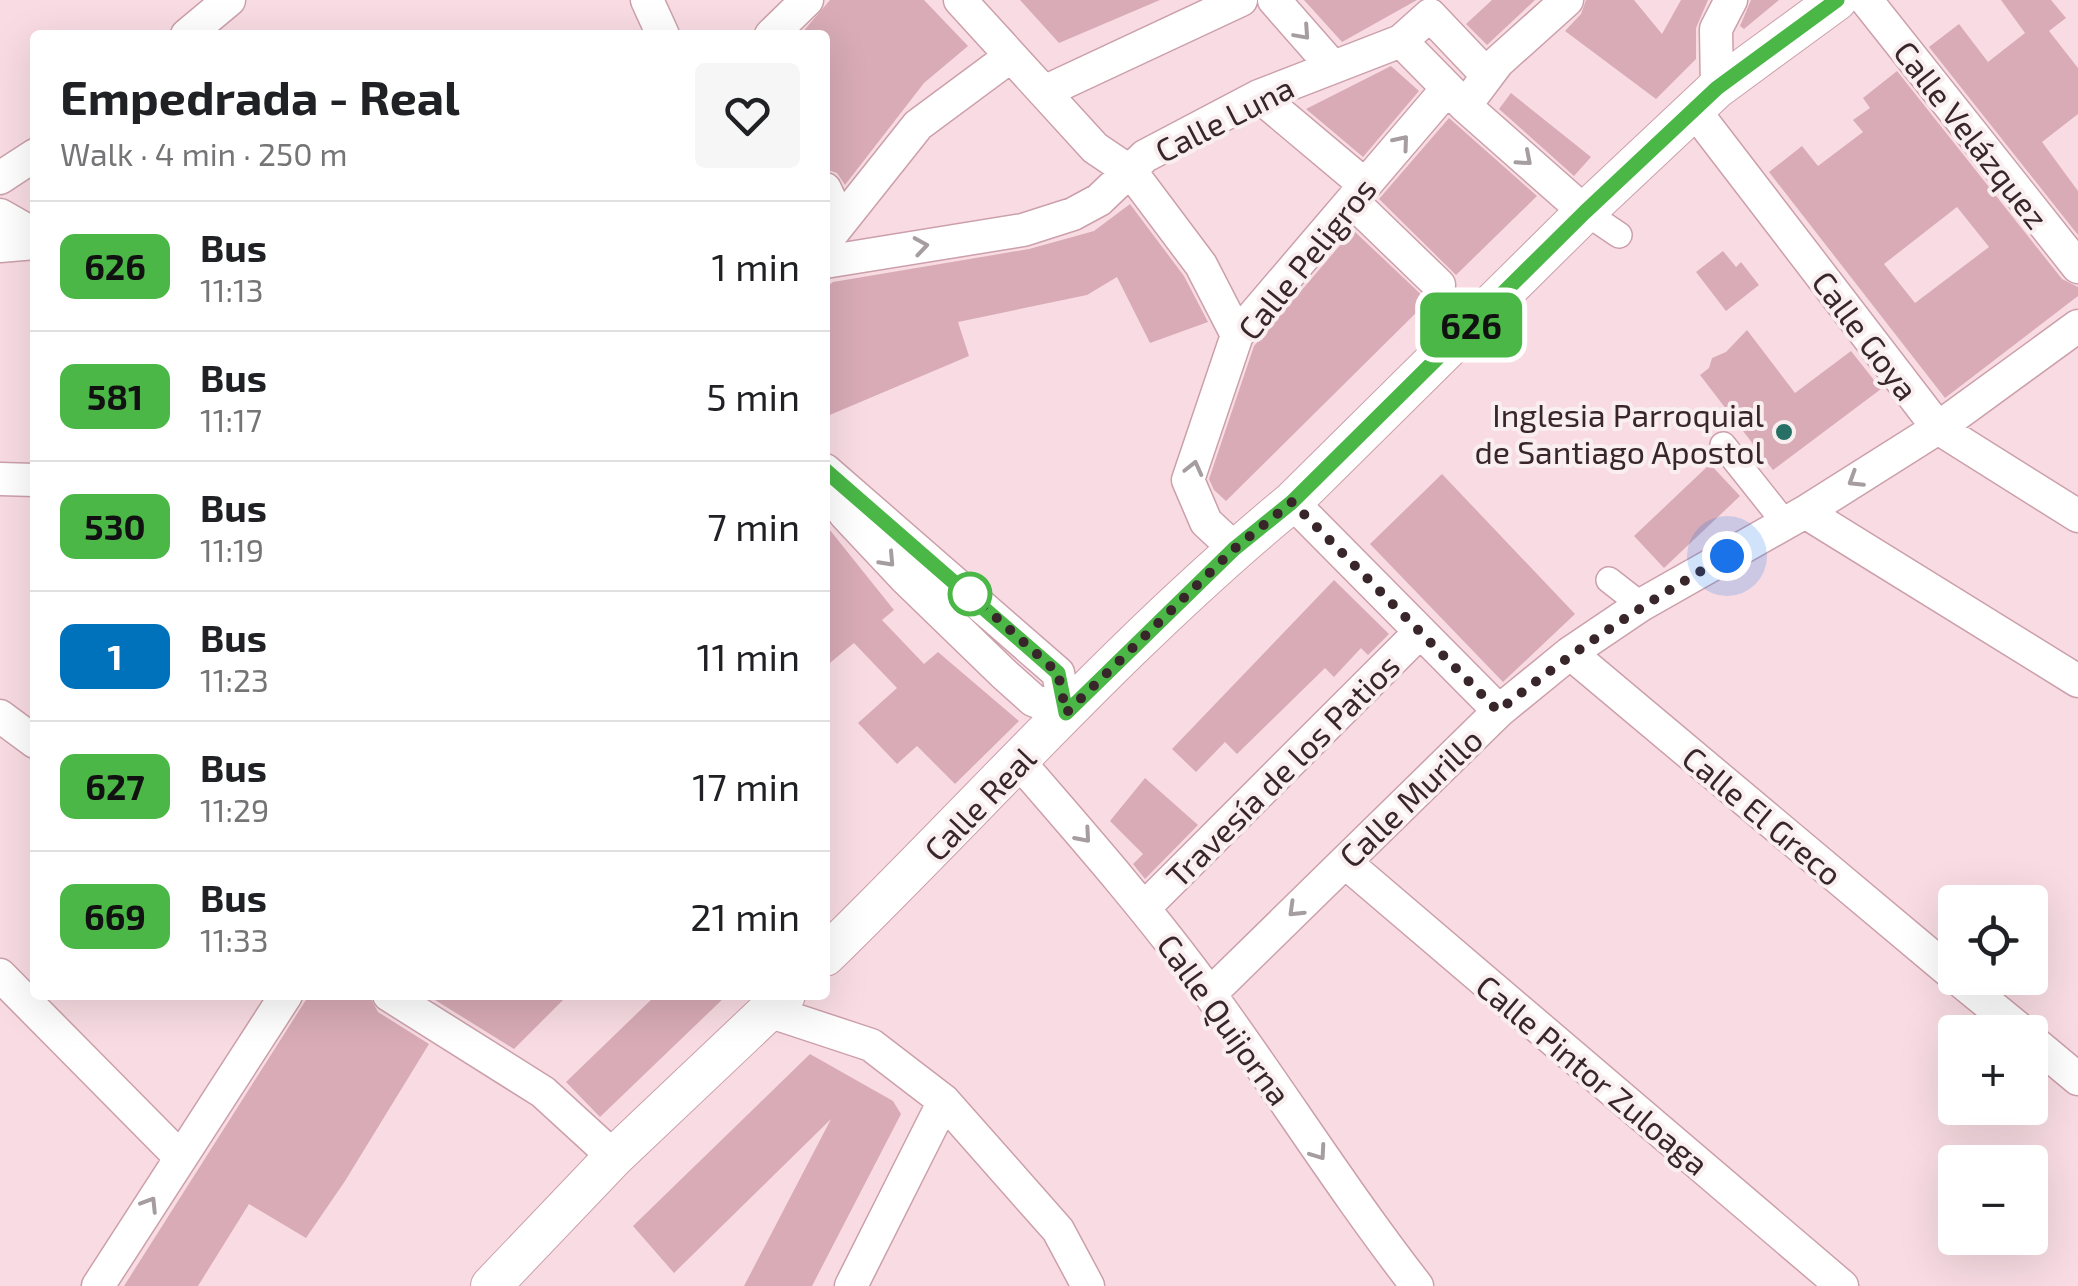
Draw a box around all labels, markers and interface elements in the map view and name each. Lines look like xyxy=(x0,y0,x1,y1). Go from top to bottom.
one-way arrow xyxy=(1291,21,1309,40)
street label: Calle Velázquez xyxy=(1887,33,2057,235)
button: heart xyxy=(695,63,800,168)
text: Empedrada - Real xyxy=(60,67,460,125)
street label: Calle Luna xyxy=(1149,67,1299,169)
text: Walk · 4 min · 250 m xyxy=(60,134,348,172)
one-way arrow xyxy=(1391,135,1409,153)
one-way arrow xyxy=(1513,147,1532,165)
street label: Calle Peligros xyxy=(1229,169,1383,347)
text: Bus xyxy=(200,224,267,270)
one-way arrow xyxy=(913,237,930,258)
text: 1 min xyxy=(712,243,800,289)
text: 626 xyxy=(84,245,146,287)
street label: Calle Goya xyxy=(1805,263,1927,407)
text: 11:13 xyxy=(200,270,264,308)
line badge: 626 xyxy=(1414,292,1528,358)
text: 626 xyxy=(1440,304,1502,346)
text: Bus xyxy=(200,354,267,400)
text: 5 min xyxy=(706,373,800,419)
text: 581 xyxy=(87,375,143,417)
place label: Inglesia Parroquial de Santiago Apostol xyxy=(1474,395,1764,470)
text: 11:17 xyxy=(200,400,262,438)
marker: Inglesia Parroquial de Santiago Apostol xyxy=(1773,421,1795,443)
one-way arrow xyxy=(1182,460,1203,477)
one-way arrow xyxy=(1848,468,1866,487)
text: Bus xyxy=(200,484,267,530)
text: 7 min xyxy=(707,503,800,549)
text: 530 xyxy=(84,505,146,547)
text: 11:19 xyxy=(200,530,264,568)
your location xyxy=(1702,531,1752,581)
one-way arrow xyxy=(876,548,894,567)
unlabelled marker xyxy=(949,573,991,615)
text: Bus xyxy=(200,614,267,660)
text: 11 min xyxy=(696,633,800,679)
text: 1 xyxy=(107,635,123,677)
street label: Travesía de los Patios xyxy=(1158,646,1406,894)
text: 11:23 xyxy=(200,660,269,698)
street label: Calle Murillo xyxy=(1331,720,1489,874)
street label: Calle El Greco xyxy=(1676,737,1850,893)
street label: Calle Real xyxy=(916,738,1043,868)
text: Bus xyxy=(200,744,267,790)
text: 17 min xyxy=(692,763,800,809)
text: 627 xyxy=(85,765,145,807)
text: 11:29 xyxy=(200,790,269,828)
one-way arrow xyxy=(1072,825,1090,843)
text: Bus xyxy=(200,874,267,920)
map controls xyxy=(1938,885,2048,1255)
button: locate xyxy=(1938,885,2048,995)
text: 21 min xyxy=(690,893,800,939)
text: 669 xyxy=(84,895,146,937)
one-way arrow xyxy=(1289,898,1307,916)
text: 11:33 xyxy=(200,920,269,958)
street label: Calle Quijorna xyxy=(1149,926,1300,1112)
street label: Calle Pintor Zuloaga xyxy=(1469,966,1717,1182)
button: + xyxy=(1938,1015,2048,1125)
one-way arrow xyxy=(1307,1141,1325,1160)
button: − xyxy=(1938,1145,2048,1255)
one-way arrow xyxy=(138,1197,157,1215)

